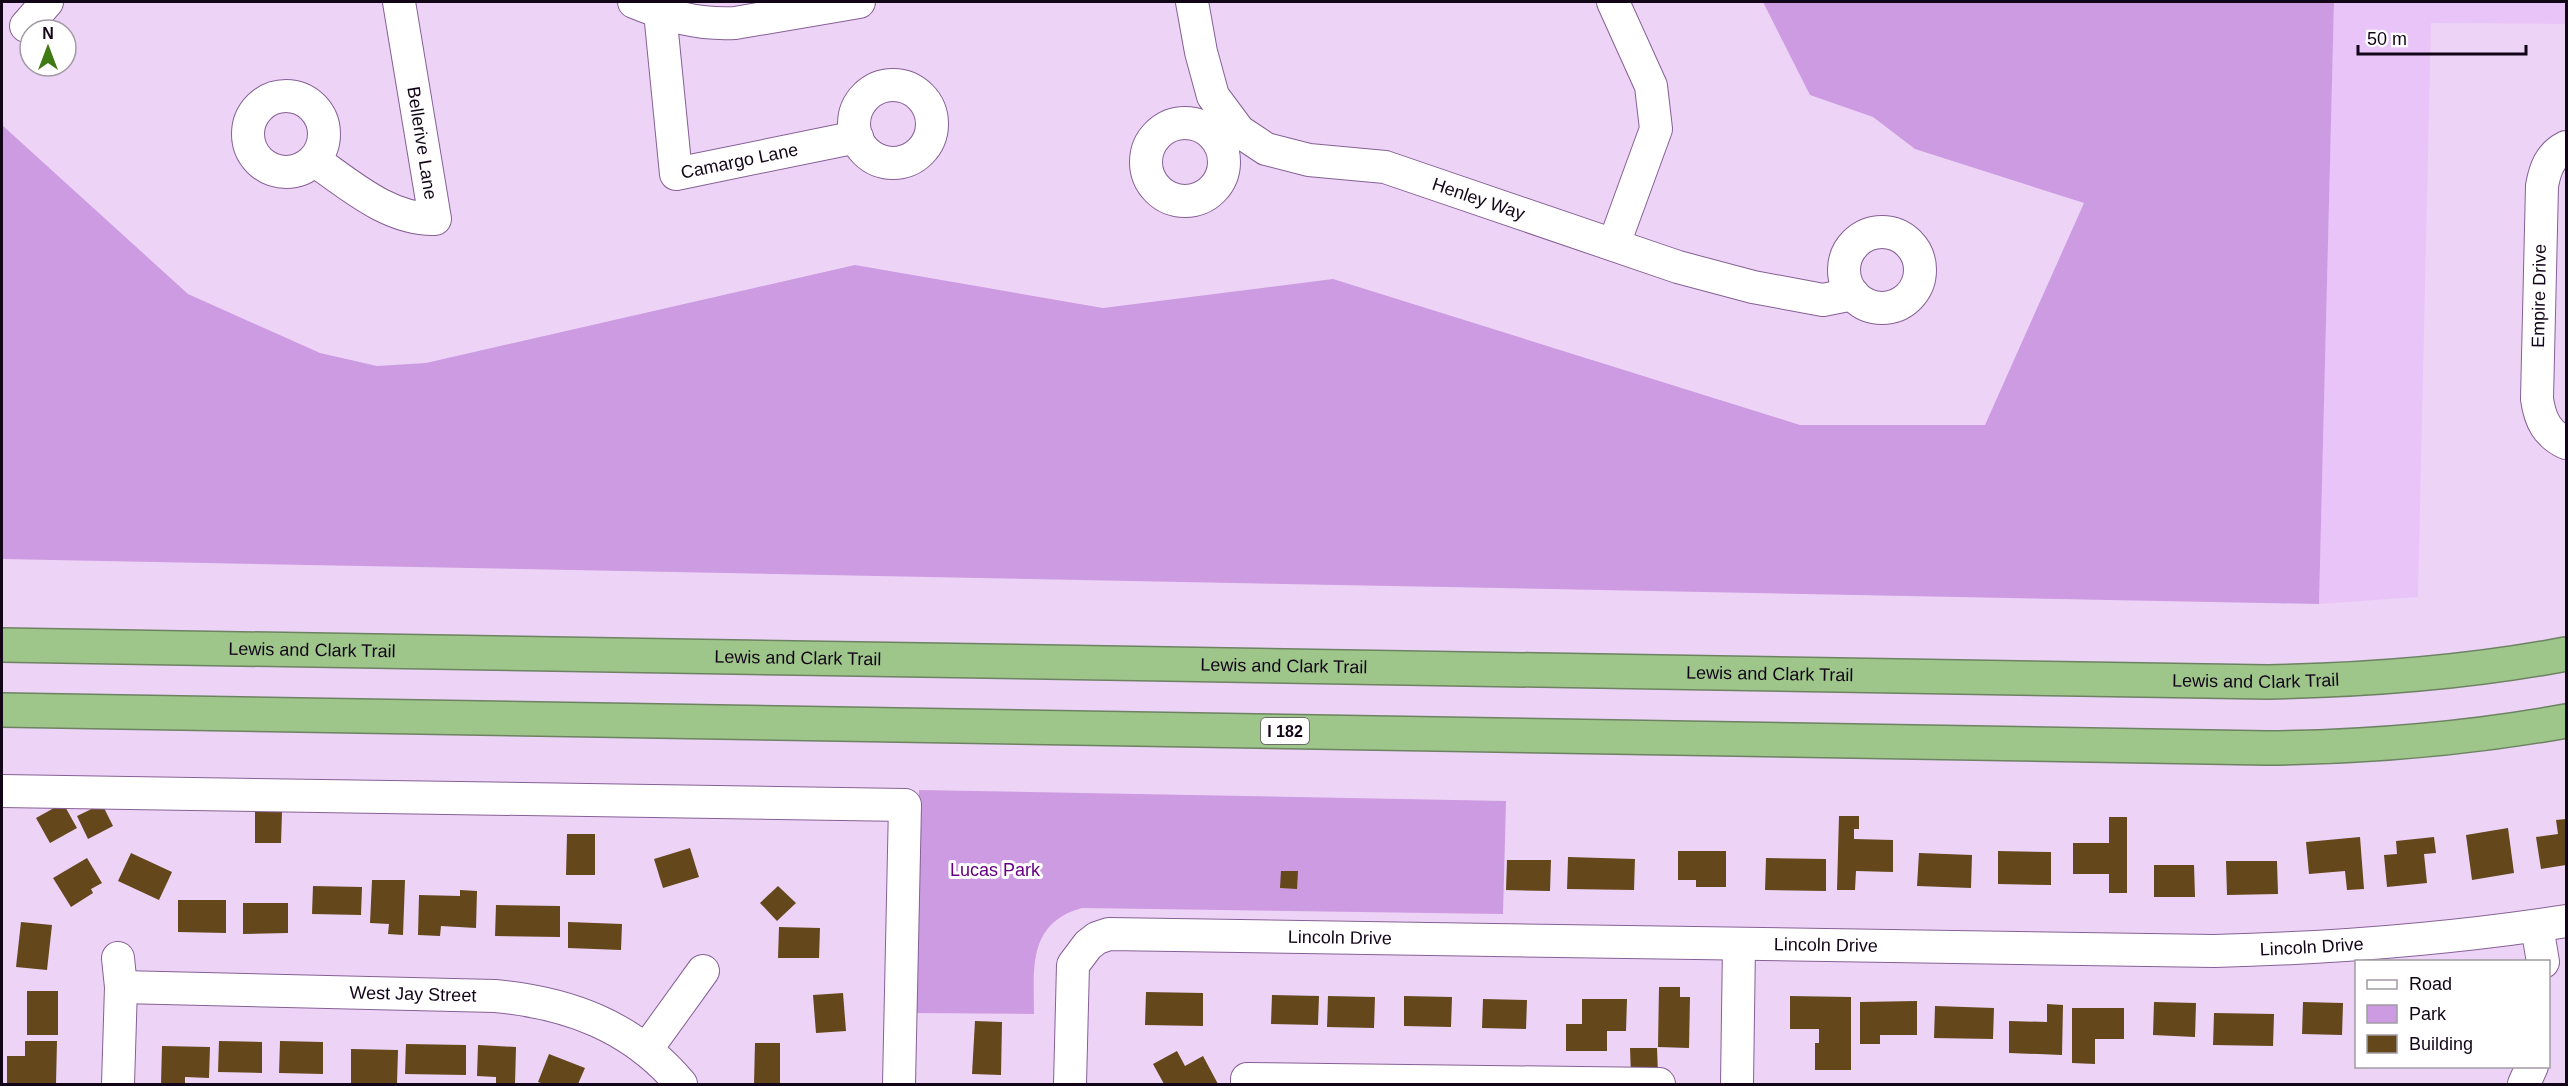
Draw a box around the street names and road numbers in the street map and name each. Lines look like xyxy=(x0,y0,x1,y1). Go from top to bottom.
street label: Bellerive Lane xyxy=(403,85,441,201)
street label: Camargo Lane xyxy=(679,139,800,183)
street label: Henley Way xyxy=(1430,174,1527,224)
street label: Empire Drive xyxy=(2528,244,2550,348)
street label: Lewis and Clark Trail xyxy=(228,639,396,661)
street label: Lewis and Clark Trail xyxy=(714,647,882,669)
street label: Lewis and Clark Trail xyxy=(1200,655,1368,677)
street label: Lewis and Clark Trail xyxy=(1686,663,1853,685)
street label: Lewis and Clark Trail xyxy=(2172,670,2340,692)
road number: I 182 xyxy=(1261,718,1309,744)
street label: Lincoln Drive xyxy=(1288,927,1392,948)
street label: Lincoln Drive xyxy=(1774,934,1878,956)
street label: Lincoln Drive xyxy=(2259,934,2364,960)
street label: West Jay Street xyxy=(349,983,477,1006)

